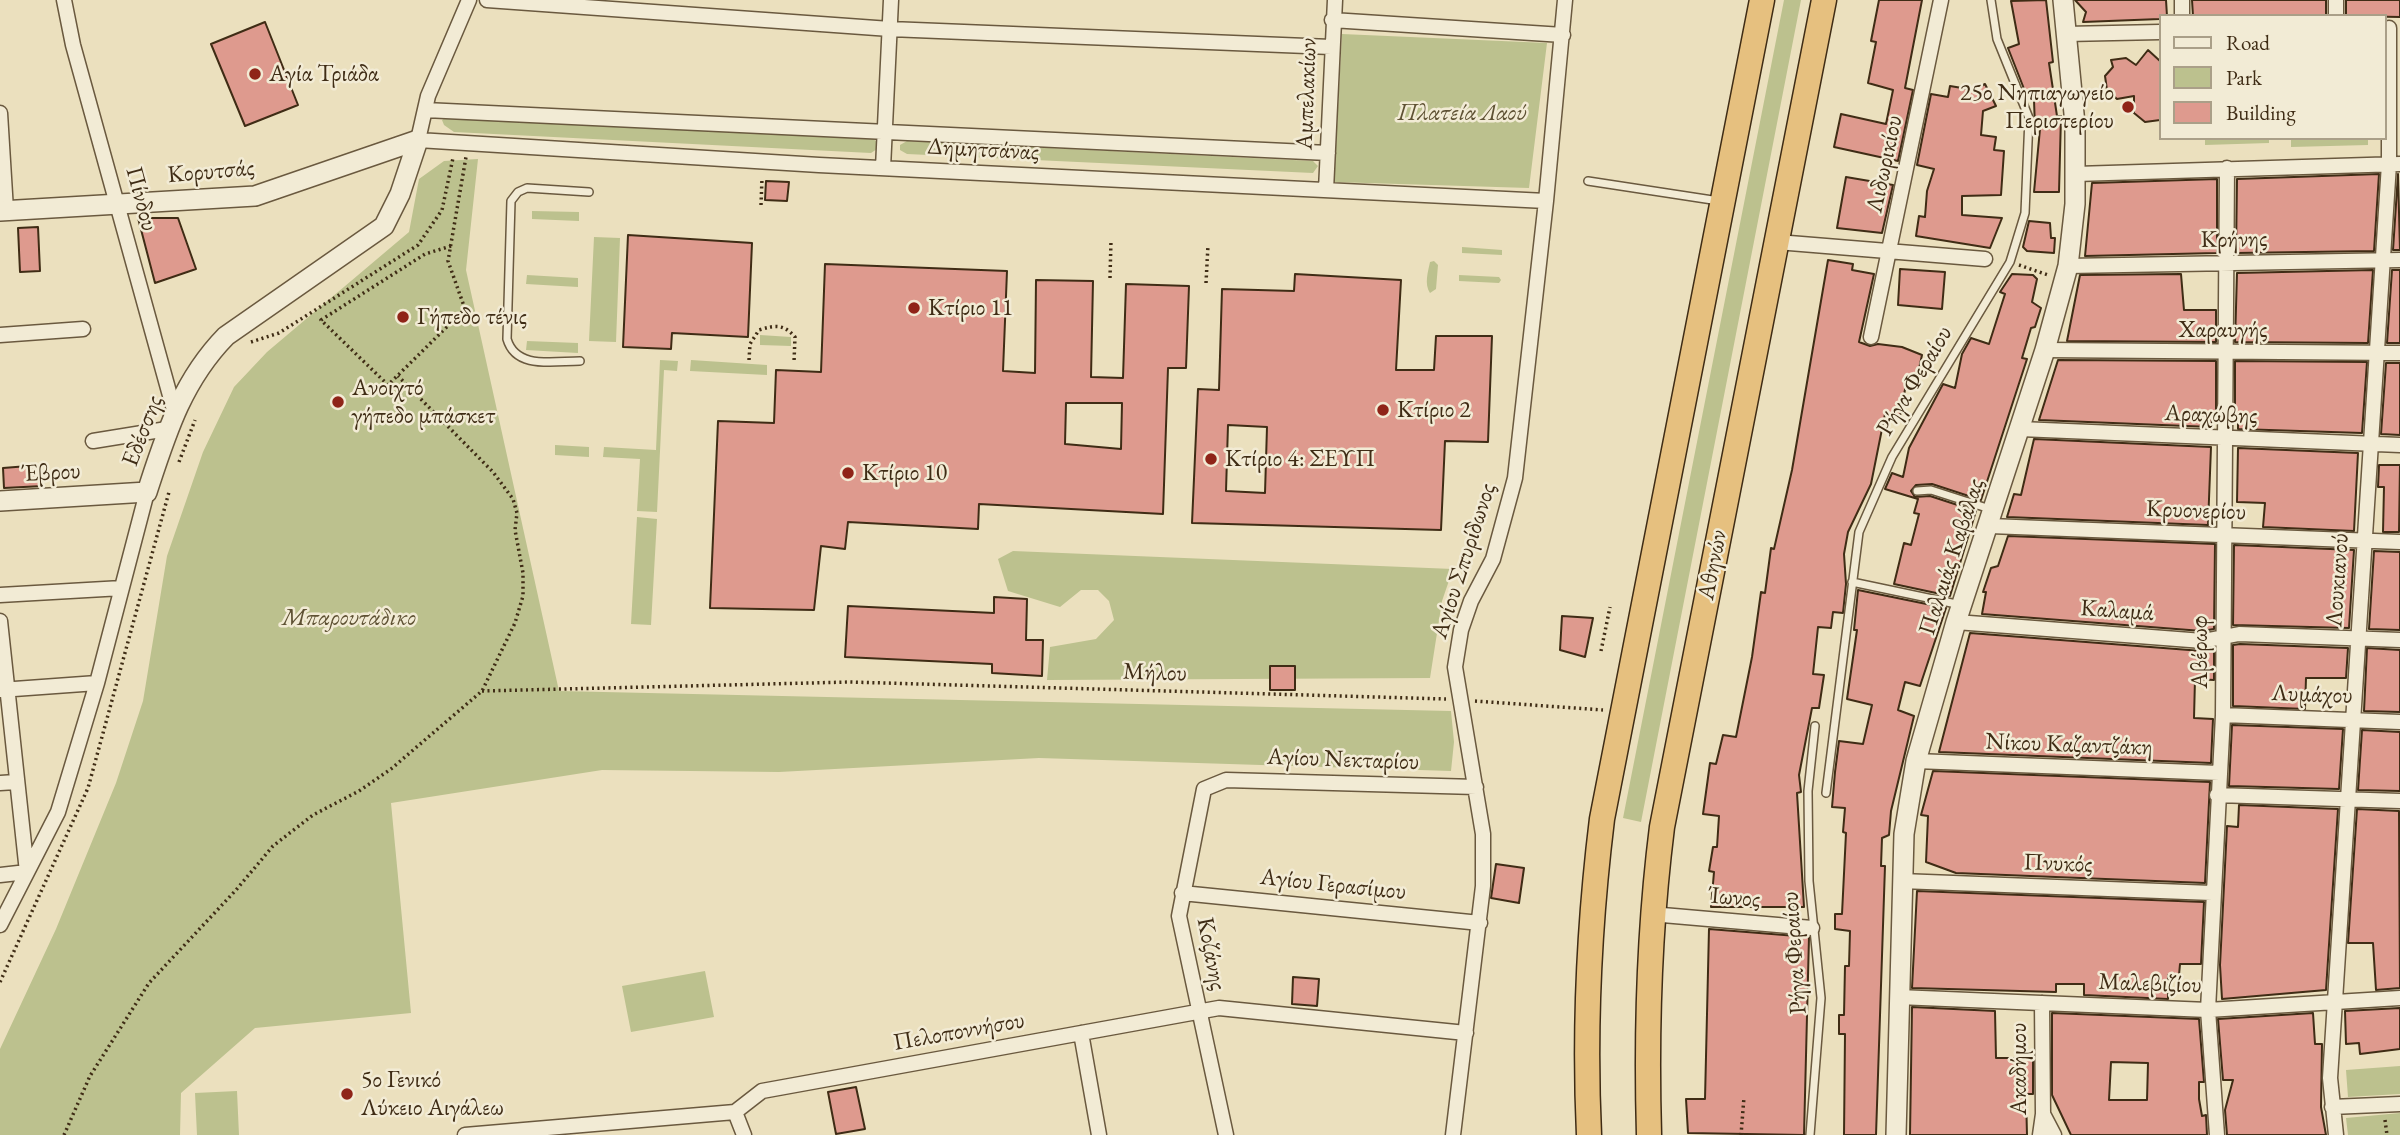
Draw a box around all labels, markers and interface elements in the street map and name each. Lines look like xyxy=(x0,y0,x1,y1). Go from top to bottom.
legend xyxy=(2158,14,2386,140)
text: Road xyxy=(2226,29,2270,56)
street label: Αμπελακίων xyxy=(1291,37,1323,151)
place label: Αγία Τριάδα xyxy=(269,60,379,88)
text: Park xyxy=(2226,64,2262,91)
marker: Αγία Τριάδα xyxy=(247,66,263,82)
place label: 25ο Νηπιαγωγείο Περιστερίου xyxy=(1960,79,2114,135)
park label: Πλατεία Λαού xyxy=(1398,99,1526,127)
marker: 25ο Νηπιαγωγείο Περιστερίου xyxy=(2120,99,2136,115)
text: Building xyxy=(2226,99,2296,126)
street label: Λιδωρικίου xyxy=(1861,113,1909,215)
street label: Δημητσάνας xyxy=(926,133,1040,167)
street label: Κορυτσάς xyxy=(166,154,256,190)
street label: Πίνδου xyxy=(119,164,163,234)
street label: Κρήνης xyxy=(2200,225,2268,255)
place label: Κτίριο 11 xyxy=(928,294,1013,322)
marker: Κτίριο 11 xyxy=(906,300,922,316)
place label: Γήπεδο τένις xyxy=(417,303,527,331)
marker: Γήπεδο τένις xyxy=(395,309,411,325)
street label: Χαραυγής xyxy=(2179,316,2267,344)
street label: Ρήγα Φεραίου xyxy=(1871,321,1959,441)
place label: Ανοιχτό γήπεδο μπάσκετ xyxy=(352,374,495,430)
street label: Εδέσσης xyxy=(116,391,170,471)
marker: Ανοιχτό γήπεδο μπάσκετ xyxy=(330,394,346,410)
place label: Κτίριο 2 xyxy=(1397,396,1471,424)
street label: Αραχώβης xyxy=(2164,399,2258,431)
marker: Κτίριο 2 xyxy=(1375,402,1391,418)
place label: Κτίριο 4: ΣΕΥΠ xyxy=(1225,445,1375,473)
marker: Κτίριο 4: ΣΕΥΠ xyxy=(1203,451,1219,467)
street label: Έβρου xyxy=(21,457,81,489)
place label: Κτίριο 10 xyxy=(862,459,947,487)
marker: Κτίριο 10 xyxy=(840,465,856,481)
street label: Παλαιάς Καβάλας xyxy=(1913,475,1991,639)
street label: Αγίου Σπυρίδωνος xyxy=(1425,480,1503,642)
street label: Κρυονερίου xyxy=(2145,495,2247,527)
street label: Αθηνών xyxy=(1692,527,1734,603)
street label: Λουκιανού xyxy=(2320,532,2356,628)
street label: Καλαμά xyxy=(2080,594,2154,628)
park label: Μπαρουτάδικο xyxy=(282,604,416,632)
street label: Αβέρωφ xyxy=(2186,615,2214,689)
street label: Μήλου xyxy=(1123,657,1187,689)
street label: Λυμάχου xyxy=(2271,679,2353,711)
street label: Νίκου Καζαντζάκη xyxy=(1985,728,2153,762)
street label: Αγίου Νεκταρίου xyxy=(1266,743,1420,777)
street label: Πνυκός xyxy=(2023,848,2093,880)
street label: Αγίου Γερασίμου xyxy=(1259,863,1407,907)
street label: Ίωνος xyxy=(1707,881,1761,915)
street label: Ρήγα Φεραίου xyxy=(1776,891,1814,1015)
street label: Κοζάνης xyxy=(1190,915,1232,993)
street label: Μαλεβιζίου xyxy=(2098,968,2202,1000)
street label: Πελοποννήσου xyxy=(891,1006,1027,1058)
street label: Ακαδήμου xyxy=(2005,1023,2033,1115)
place label: 5ο Γενικό Λύκειο Αιγάλεω xyxy=(361,1066,504,1122)
marker: 5ο Γενικό Λύκειο Αιγάλεω xyxy=(339,1086,355,1102)

